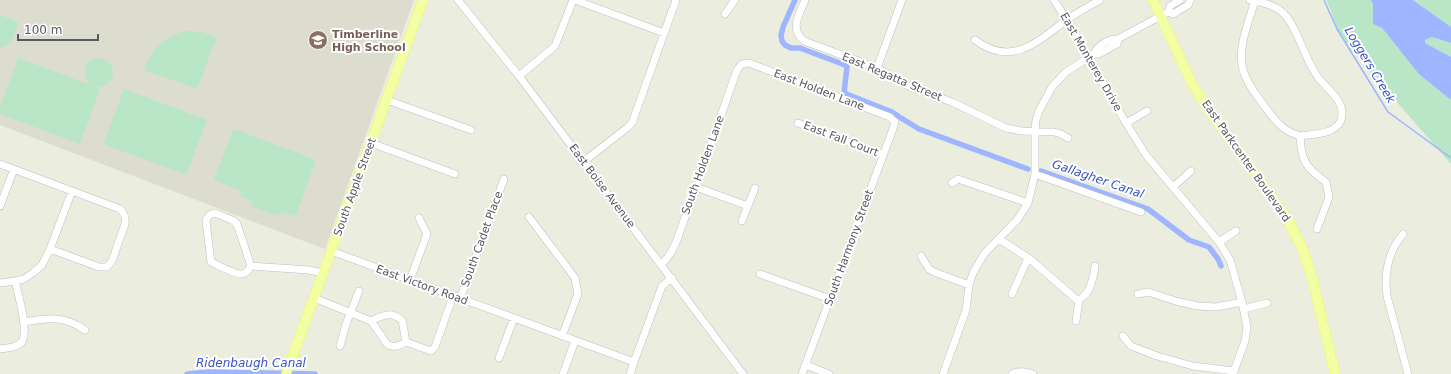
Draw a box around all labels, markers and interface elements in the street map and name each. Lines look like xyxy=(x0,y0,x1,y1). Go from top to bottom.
street label: East Monterey Drive xyxy=(1057,10,1125,114)
scale bar xyxy=(18,16,98,42)
text: 100 m xyxy=(24,23,62,37)
water label: Loggers Creek xyxy=(1342,24,1399,107)
place label: Timberline High School xyxy=(332,28,406,54)
school or university icon: Timberline High School xyxy=(307,29,329,51)
street label: East Regatta Street xyxy=(840,50,944,104)
street label: East Holden Lane xyxy=(772,67,866,113)
street label: East Parkcenter Boulevard xyxy=(1199,98,1293,224)
street label: South Holden Lane xyxy=(679,114,727,216)
street label: East Fall Court xyxy=(802,119,881,159)
street label: South Apple Street xyxy=(331,135,379,238)
street label: East Boise Avenue xyxy=(566,142,638,231)
water label: Gallagher Canal xyxy=(1050,157,1146,201)
street label: South Harmony Street xyxy=(822,188,876,308)
street label: South Cadet Place xyxy=(459,189,505,289)
street label: East Victory Road xyxy=(374,262,470,308)
water label: Ridenbaugh Canal xyxy=(196,356,307,370)

